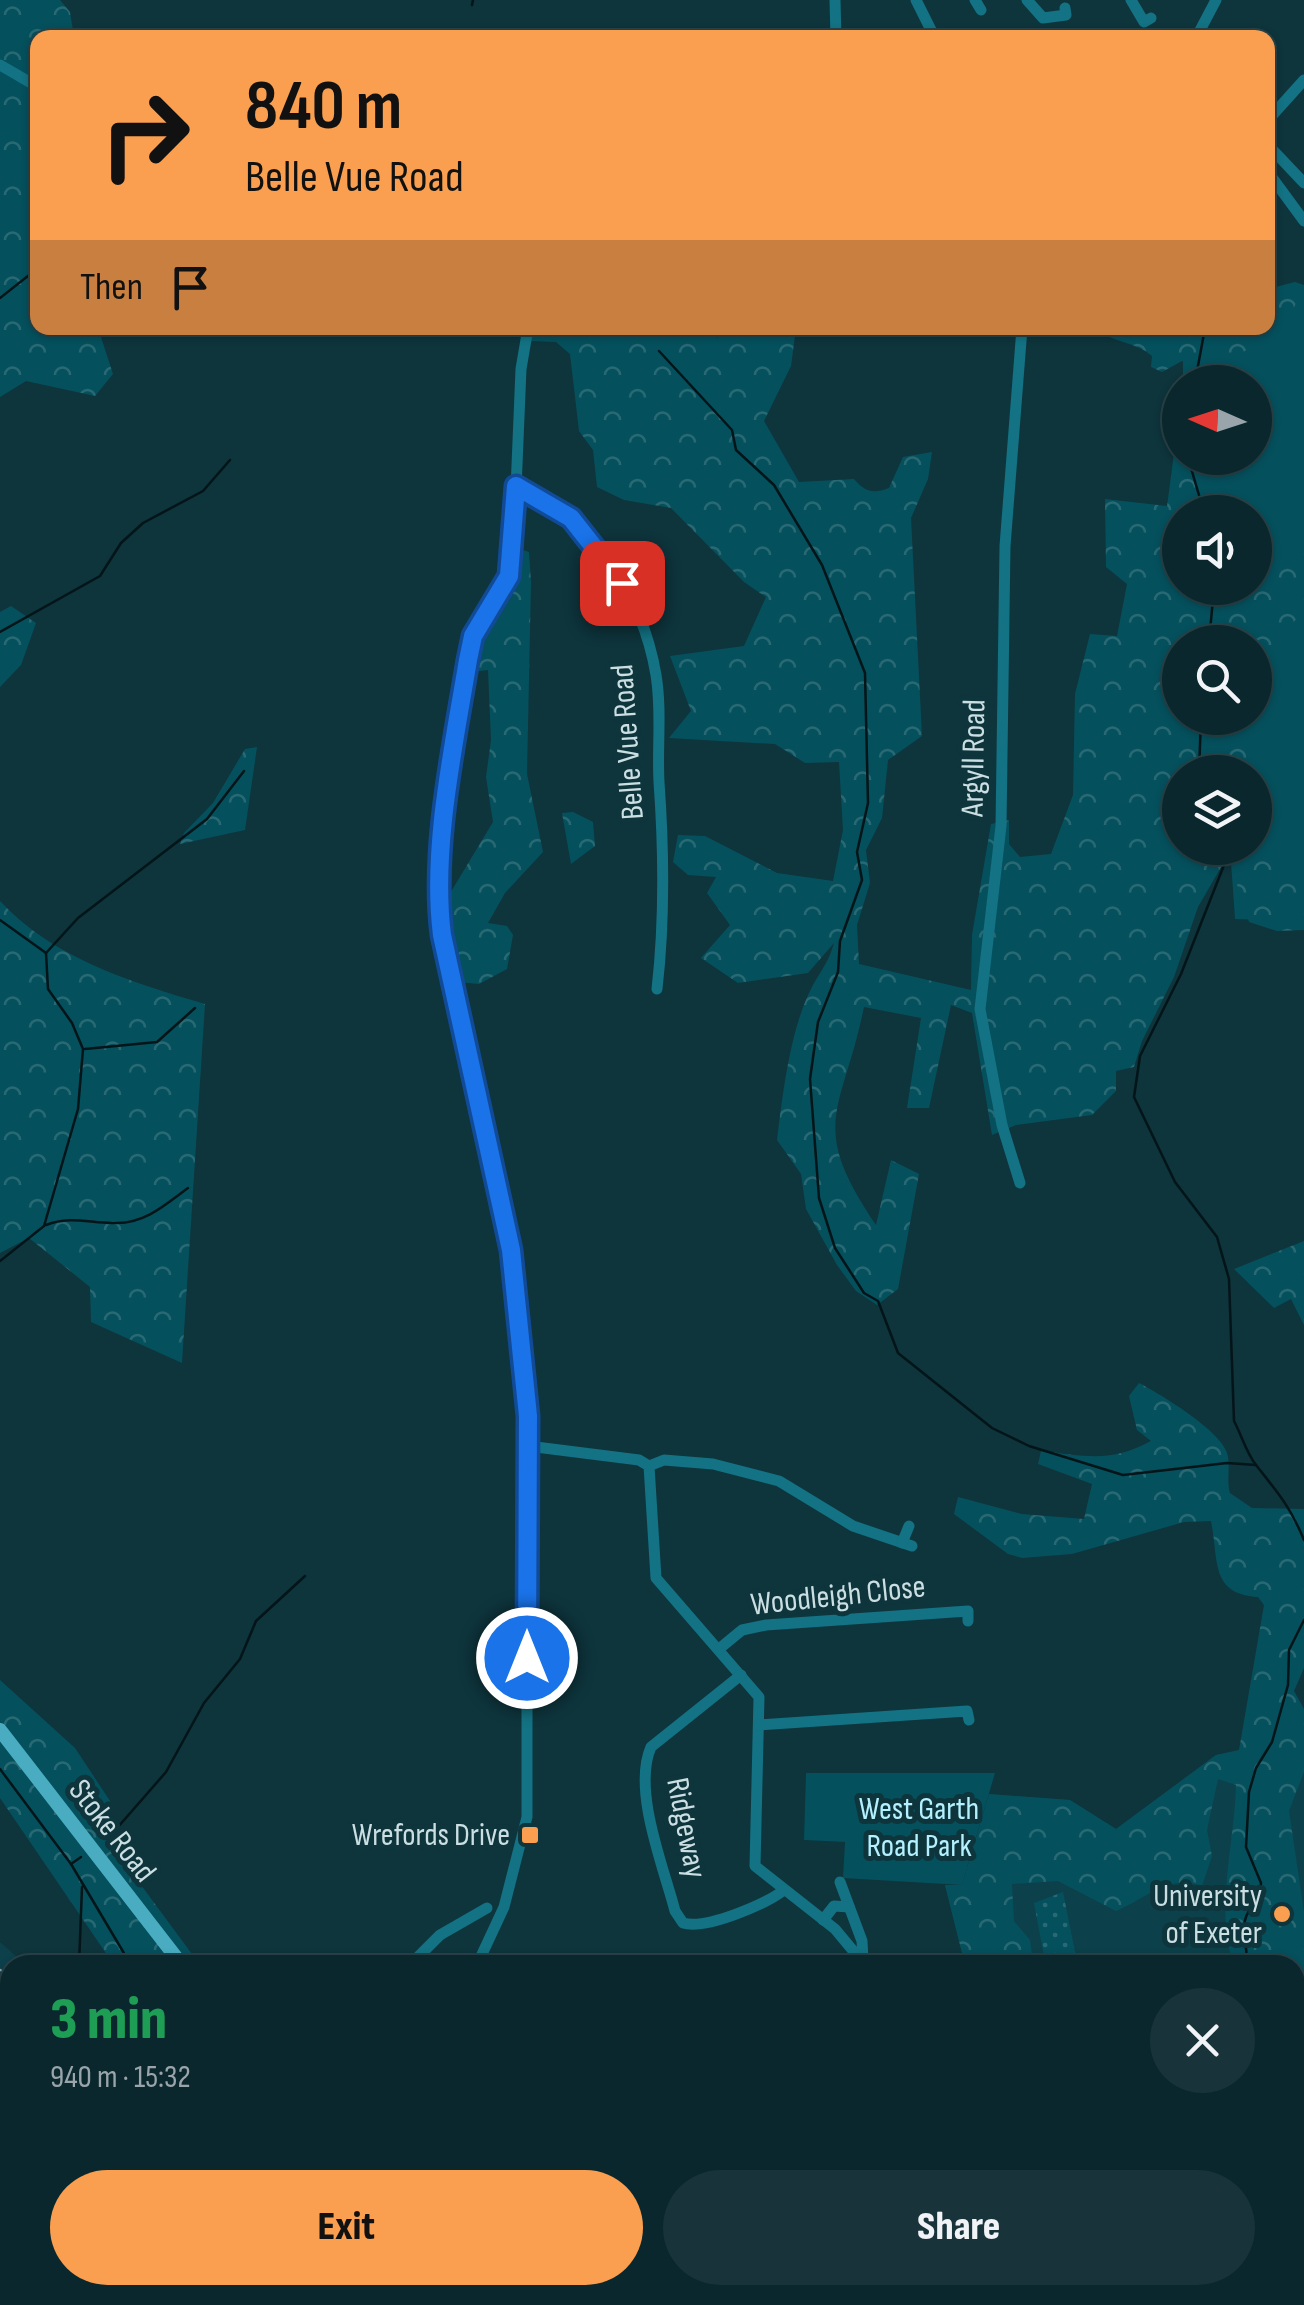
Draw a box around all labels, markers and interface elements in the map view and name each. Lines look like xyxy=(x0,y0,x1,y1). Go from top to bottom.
text: 840 m xyxy=(245,65,402,149)
icon: right xyxy=(80,70,210,200)
text: Belle Vue Road xyxy=(245,150,464,205)
icon: arrive xyxy=(163,260,218,315)
text: Then xyxy=(80,265,143,310)
north arrow xyxy=(1162,365,1272,475)
map controls xyxy=(1162,365,1272,865)
button: sound xyxy=(1162,495,1272,605)
pin xyxy=(580,541,665,626)
icon: arrive xyxy=(595,556,650,611)
button: search xyxy=(1162,625,1272,735)
street label: Belle Vue Road xyxy=(603,663,653,821)
street label: Argyll Road xyxy=(953,699,995,818)
button: layers xyxy=(1162,755,1272,865)
street label: Woodleigh Close xyxy=(749,1567,927,1625)
position arrow xyxy=(475,1606,579,1710)
street label: Stoke Road xyxy=(60,1772,164,1890)
street label: Ridgeway xyxy=(657,1774,715,1882)
park label: West Garth Road Park xyxy=(859,1790,979,1866)
place label: Wrefords Drive xyxy=(352,1816,510,1855)
marker: Wrefords Drive xyxy=(519,1824,541,1846)
place label: University of Exeter xyxy=(1153,1877,1262,1953)
marker: University of Exeter xyxy=(1271,1903,1293,1925)
text: 3 min xyxy=(50,1984,167,2056)
button: close xyxy=(1150,1988,1255,2093)
text: 940 m · 15:32 xyxy=(50,2058,191,2097)
button: Exit xyxy=(50,2170,643,2285)
button: Share xyxy=(663,2170,1255,2285)

